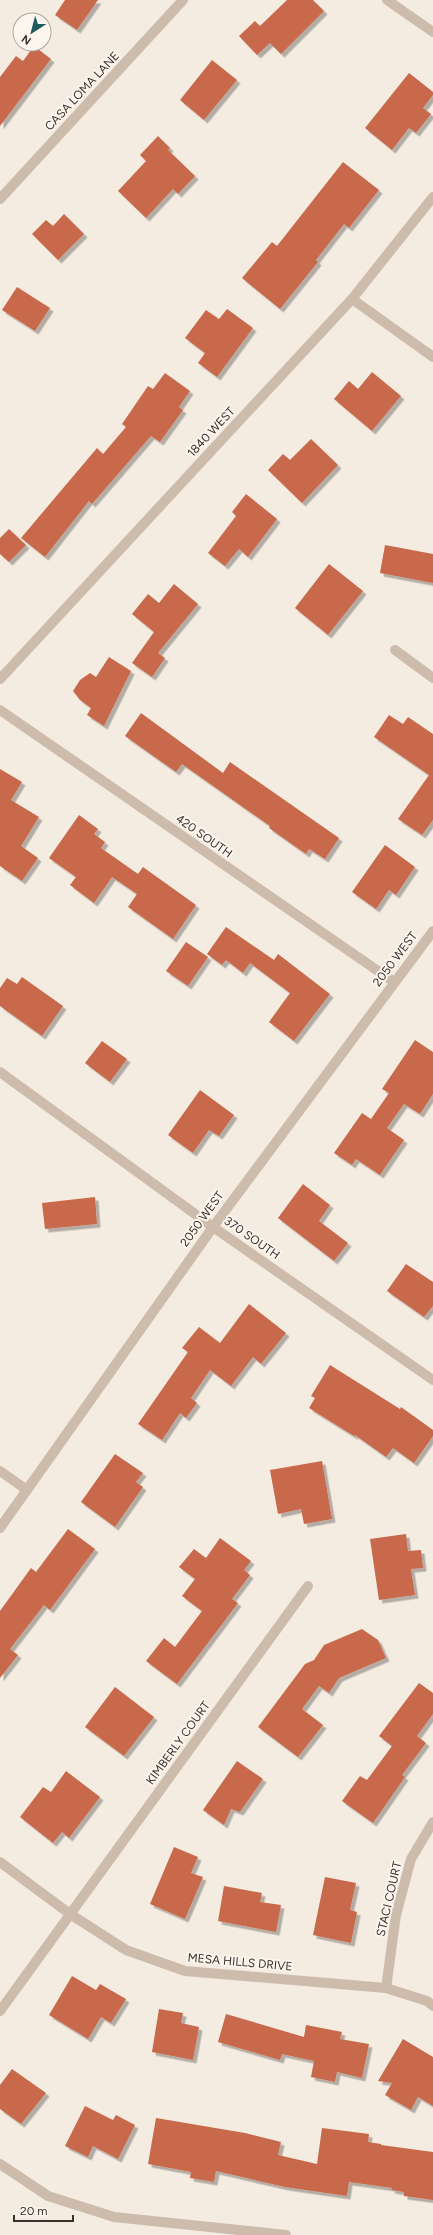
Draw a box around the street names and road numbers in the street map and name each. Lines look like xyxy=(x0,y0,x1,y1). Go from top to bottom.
street label: CASA LOMA LANE xyxy=(42,49,122,133)
street label: 1840 WEST xyxy=(184,404,238,460)
street label: 420 SOUTH xyxy=(173,811,235,861)
street label: 2050 WEST xyxy=(370,929,420,989)
street label: 2050 WEST xyxy=(177,1188,227,1249)
street label: 370 SOUTH xyxy=(222,1214,282,1262)
street label: KIMBERLY COURT xyxy=(143,1698,213,1787)
street label: STACI COURT xyxy=(374,1860,405,1938)
street label: MESA HILLS DRIVE xyxy=(187,1950,293,1974)

